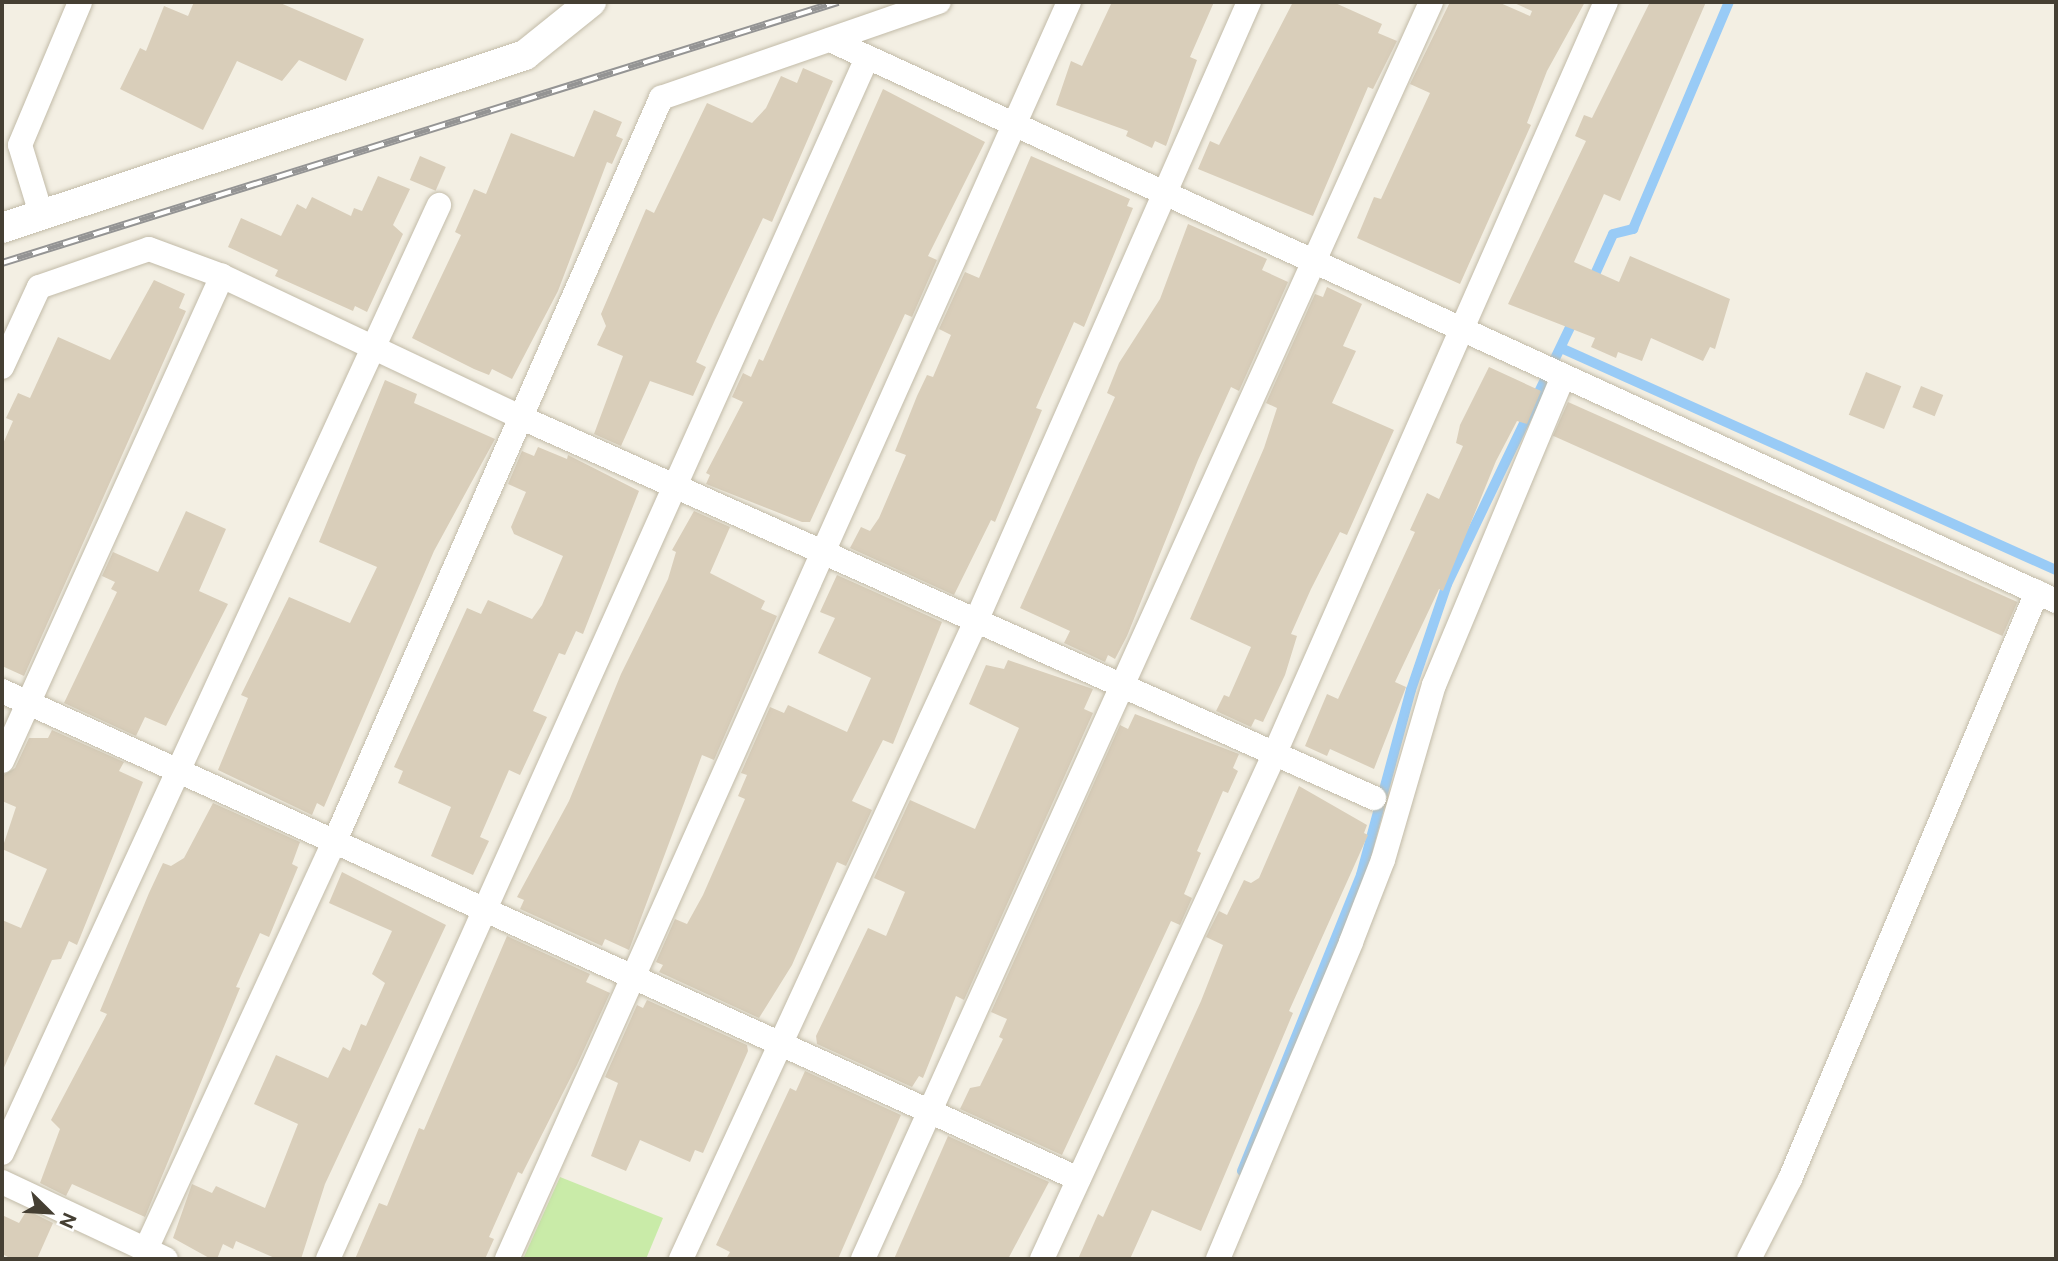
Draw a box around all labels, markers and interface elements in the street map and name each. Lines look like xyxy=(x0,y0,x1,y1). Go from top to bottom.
north arrow xyxy=(14,1177,84,1247)
text: N xyxy=(55,1209,81,1232)

